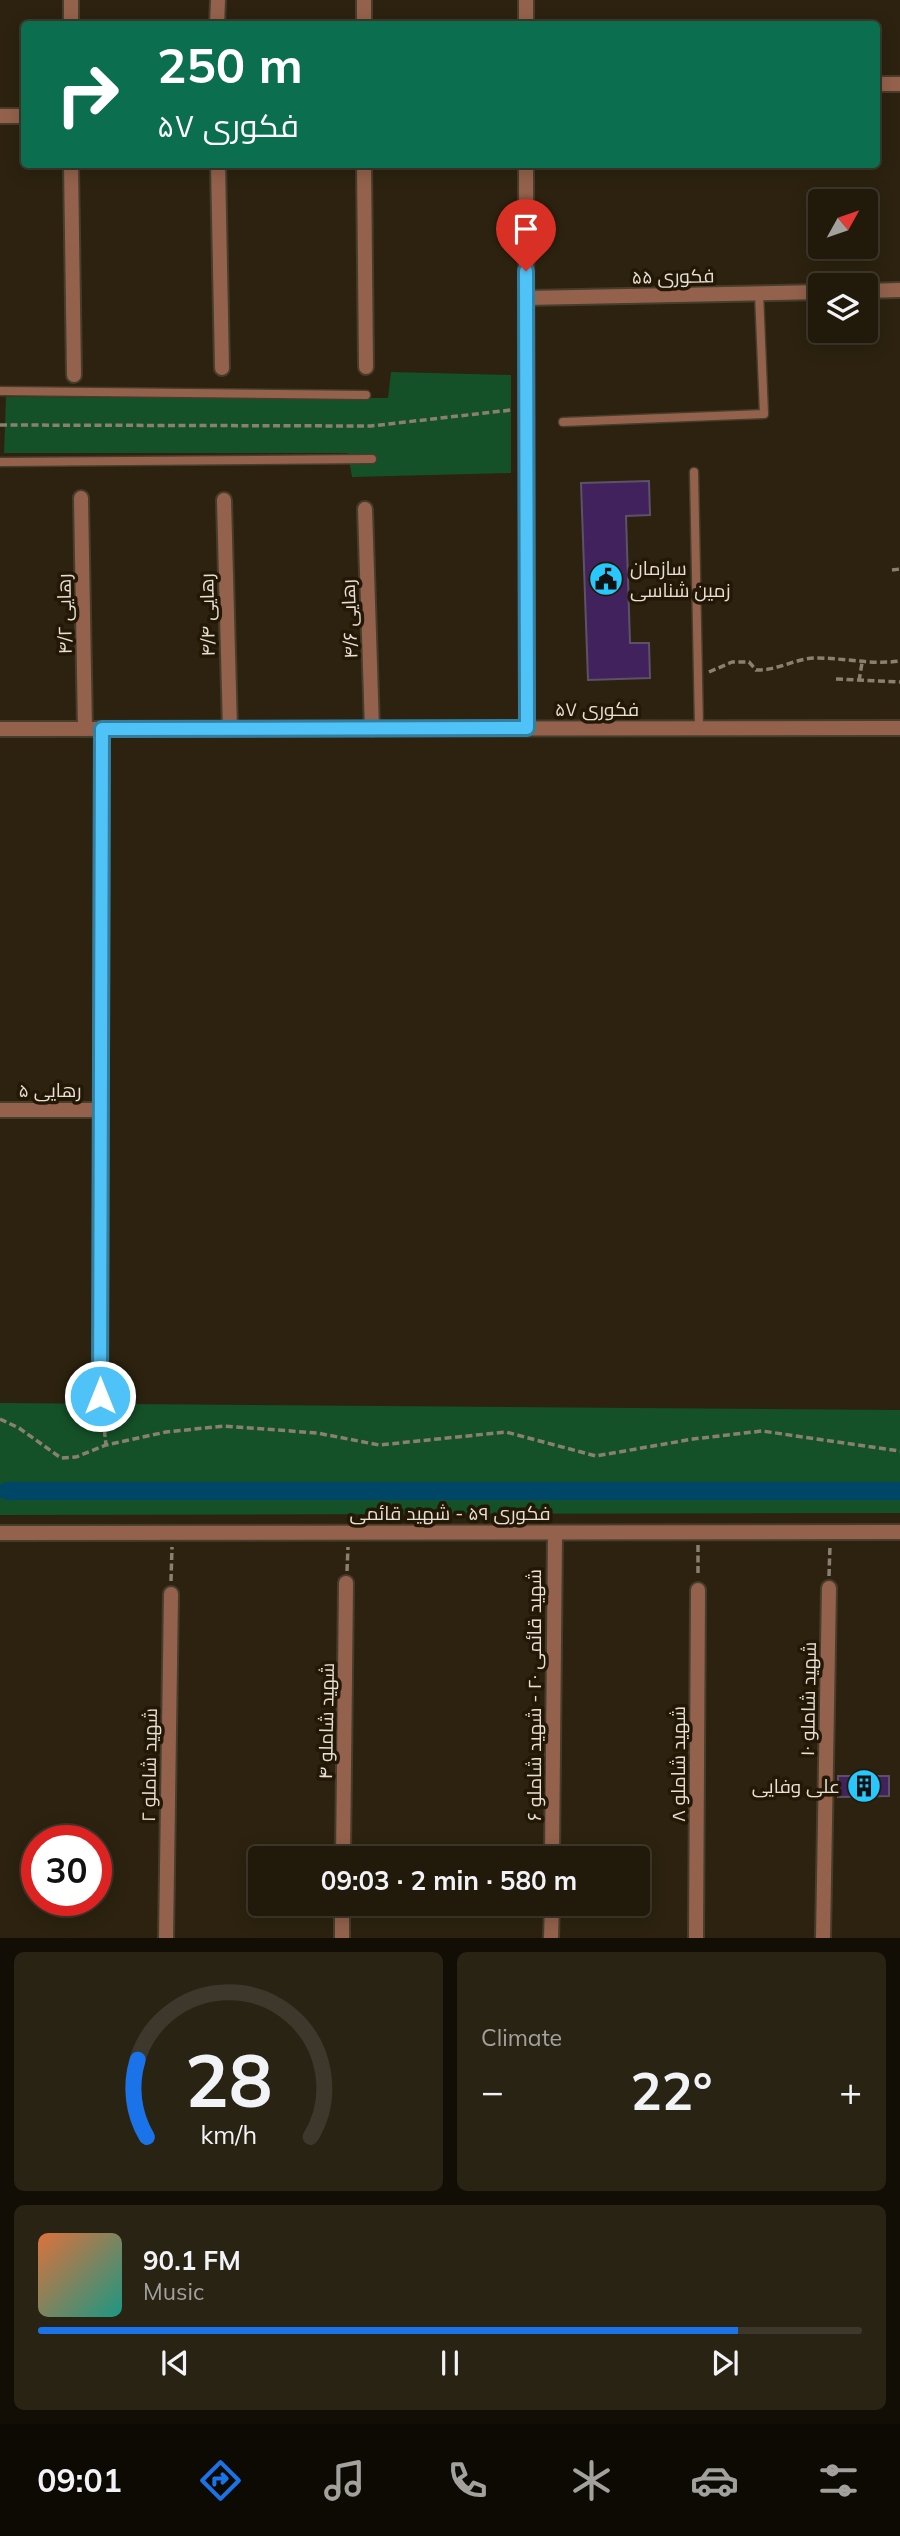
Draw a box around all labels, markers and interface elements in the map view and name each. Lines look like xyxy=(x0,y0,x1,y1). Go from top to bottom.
text: 250 m xyxy=(157,34,303,95)
icon: right xyxy=(42,49,133,140)
text: فکوری ۵۷ xyxy=(157,105,299,145)
north arrow xyxy=(808,189,878,259)
map controls xyxy=(808,189,878,343)
pin xyxy=(496,199,556,271)
icon: arrive xyxy=(507,210,545,248)
street label: فکوری ۵۵ xyxy=(631,263,715,289)
button: layers xyxy=(808,273,878,343)
place label: سازمان زمین شناسی xyxy=(630,556,730,602)
public building icon: سازمان زمین شناسی xyxy=(587,560,625,598)
street label: رهایی ۴/۲ xyxy=(51,573,77,655)
street label: رهایی ۴/۴ xyxy=(194,573,220,657)
street label: رهایی ۴/۶ xyxy=(336,579,362,659)
street label: فکوری ۵۷ xyxy=(555,697,639,721)
street label: رهایی ۵ xyxy=(19,1078,81,1102)
position arrow xyxy=(63,1359,137,1433)
street label: فکوری ۵۹ - شهید قائمی xyxy=(349,1501,551,1525)
street label: شهید قائمی ۲۰ - شهید شاملو ۶ xyxy=(522,1569,546,1821)
street label: شهید شاملو ۱۰ xyxy=(795,1641,821,1757)
street label: شهید شاملو ۴ xyxy=(313,1662,339,1780)
street label: شهید شاملو ۸ xyxy=(666,1706,690,1822)
street label: شهید شاملو ۲ xyxy=(136,1708,162,1822)
building icon: علی وفایی xyxy=(845,1767,883,1805)
place label: علی وفایی xyxy=(752,1774,840,1798)
speed limit sign: 30 xyxy=(21,1825,112,1916)
text: 09:03 · 2 min · 580 m xyxy=(321,1864,577,1897)
text: Climate xyxy=(481,2023,562,2052)
text: 28 xyxy=(185,2035,272,2126)
text: 22° xyxy=(630,2058,713,2123)
text: − xyxy=(481,2067,504,2115)
text: + xyxy=(839,2067,862,2115)
text: km/h xyxy=(200,2119,257,2150)
text: 90.1 FM xyxy=(143,2244,241,2277)
text: Music xyxy=(143,2277,204,2306)
icon: previous xyxy=(156,2344,194,2382)
icon: pause xyxy=(431,2344,469,2382)
icon: next xyxy=(706,2344,744,2382)
icon: directions xyxy=(196,2456,245,2505)
icon: music xyxy=(320,2456,369,2505)
icon: phone xyxy=(443,2456,492,2505)
icon: climate xyxy=(567,2456,616,2505)
icon: car xyxy=(690,2456,739,2505)
icon: filters xyxy=(814,2456,863,2505)
text: 09:01 xyxy=(37,2460,122,2500)

